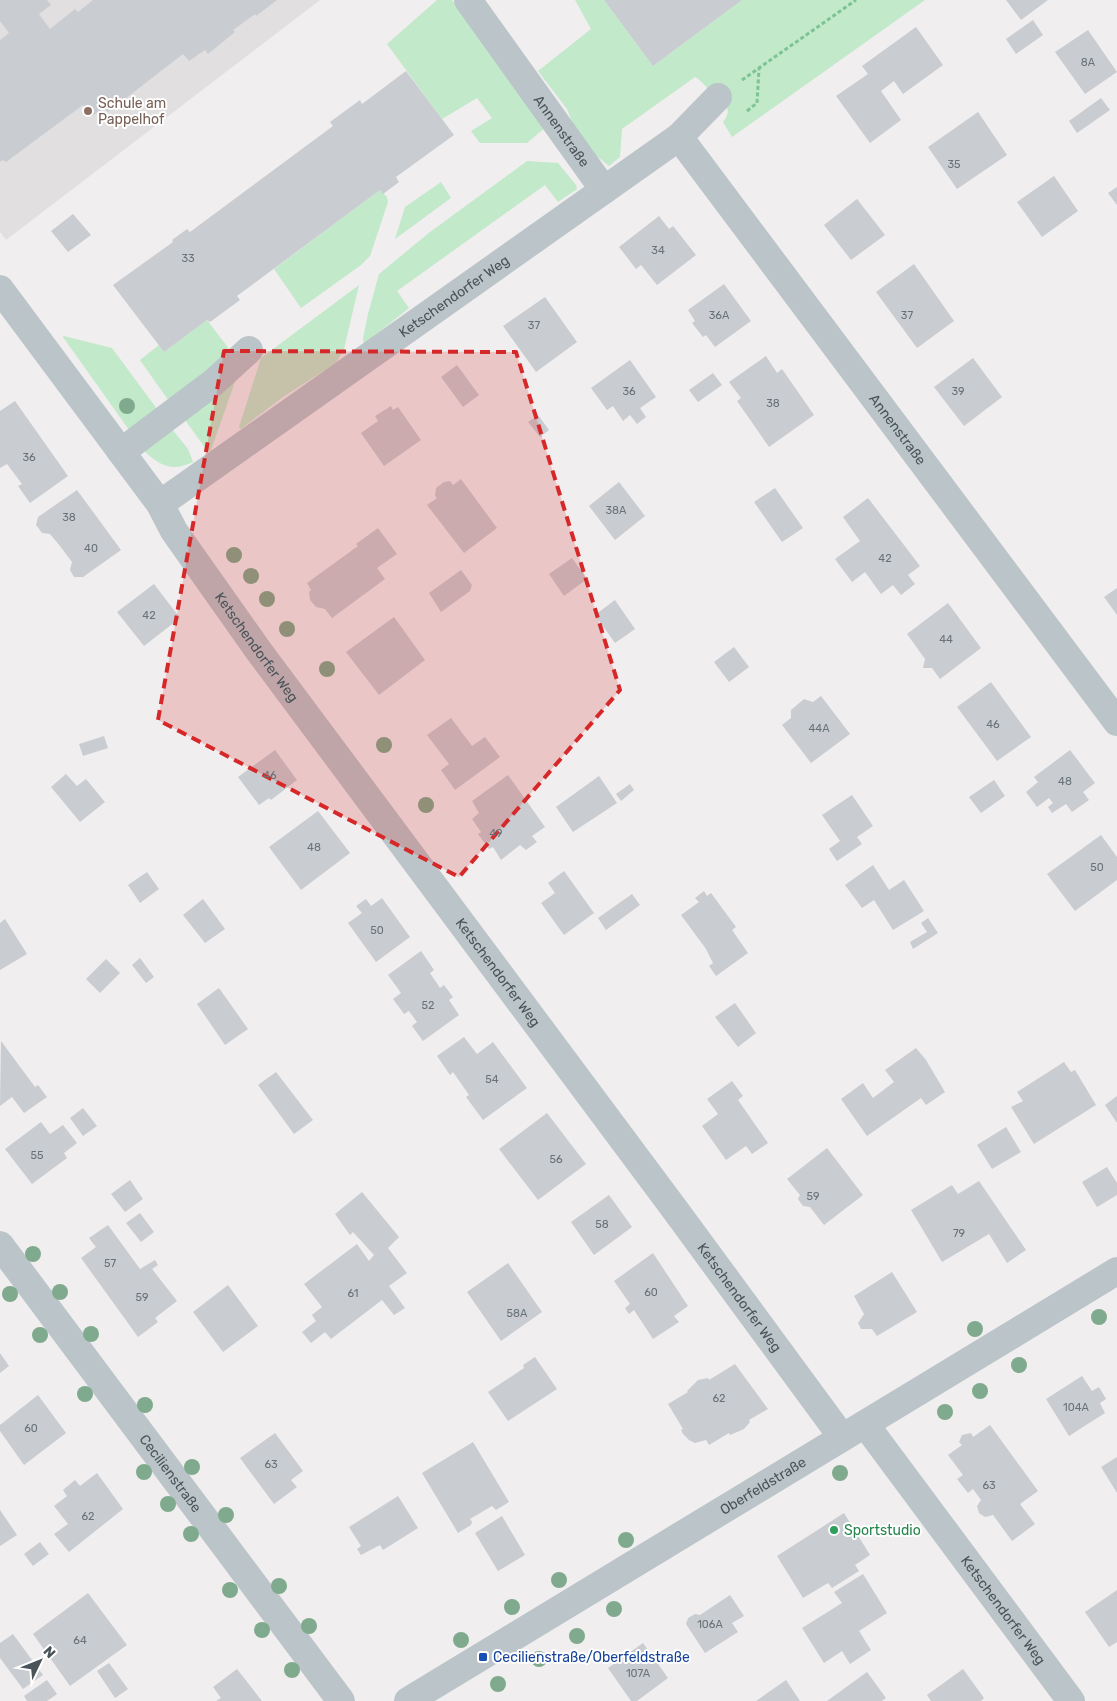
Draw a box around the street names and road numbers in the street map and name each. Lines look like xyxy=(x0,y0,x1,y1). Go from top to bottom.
street label: Annenstraße xyxy=(530,92,593,170)
street label: Ketschendorfer Weg xyxy=(395,251,512,341)
street label: Annenstraße xyxy=(866,390,930,468)
street label: Ketschendorfer Weg xyxy=(211,589,302,705)
street label: Ketschendorfer Weg xyxy=(452,915,544,1030)
street label: Ketschendorfer Weg xyxy=(694,1240,785,1355)
street label: Cecilienstraße xyxy=(136,1431,205,1516)
street label: Oberfeldstraße xyxy=(717,1453,809,1518)
street label: Ketschendorfer Weg xyxy=(957,1552,1049,1668)

